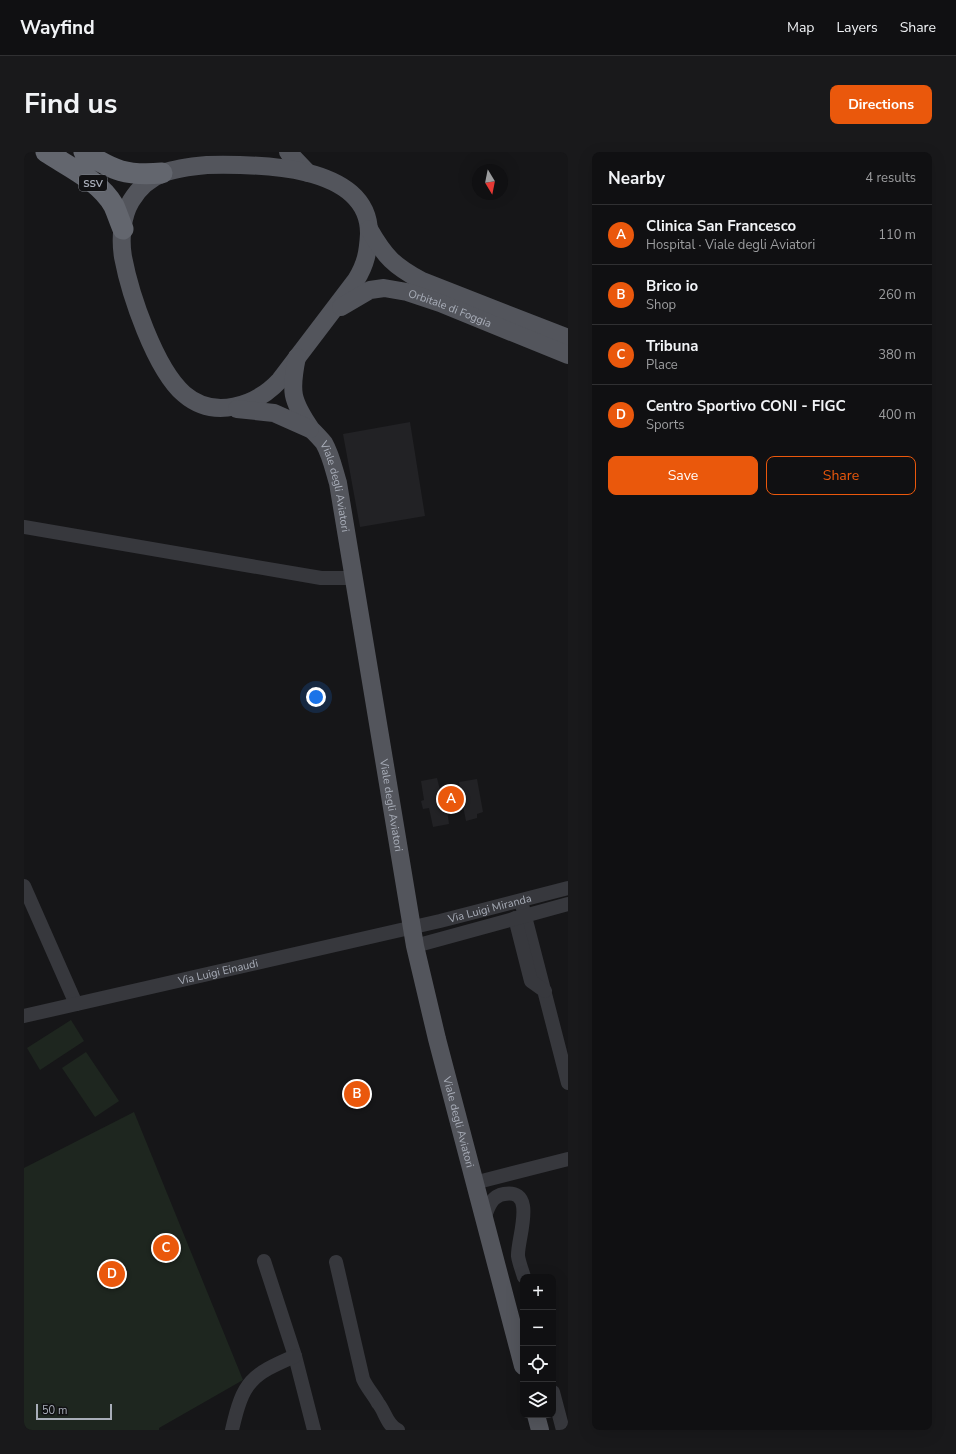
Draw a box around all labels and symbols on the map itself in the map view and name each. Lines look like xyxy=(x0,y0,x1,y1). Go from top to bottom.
north arrow xyxy=(472,164,508,200)
road number: SSV xyxy=(79,175,107,191)
street label: Orbitale di Foggia xyxy=(406,286,494,331)
street label: Viale degli Aviatori xyxy=(316,437,353,533)
your location xyxy=(306,687,326,707)
street label: Viale degli Aviatori xyxy=(376,757,406,853)
pin: A xyxy=(438,784,464,814)
street label: Via Luigi Miranda xyxy=(446,891,533,927)
street label: Via Luigi Einaudi xyxy=(176,956,260,989)
street label: Viale degli Aviatori xyxy=(439,1074,477,1169)
pin: B xyxy=(344,1079,370,1109)
pin: C xyxy=(153,1233,179,1263)
pin: D xyxy=(99,1259,125,1289)
scale bar xyxy=(36,1402,112,1421)

